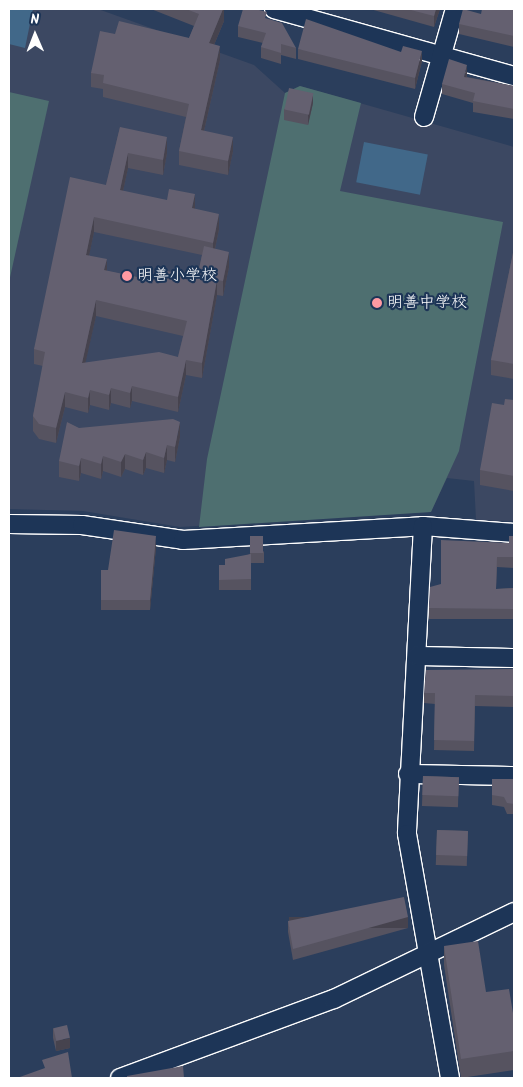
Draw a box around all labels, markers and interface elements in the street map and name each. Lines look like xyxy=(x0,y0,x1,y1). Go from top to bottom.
text: N xyxy=(30,9,39,31)
north arrow xyxy=(10,10,60,60)
place label: 明善小学校 xyxy=(137,266,217,286)
marker: 明善小学校 xyxy=(121,270,133,282)
place label: 明善中学校 xyxy=(387,293,467,313)
marker: 明善中学校 xyxy=(371,297,383,309)

